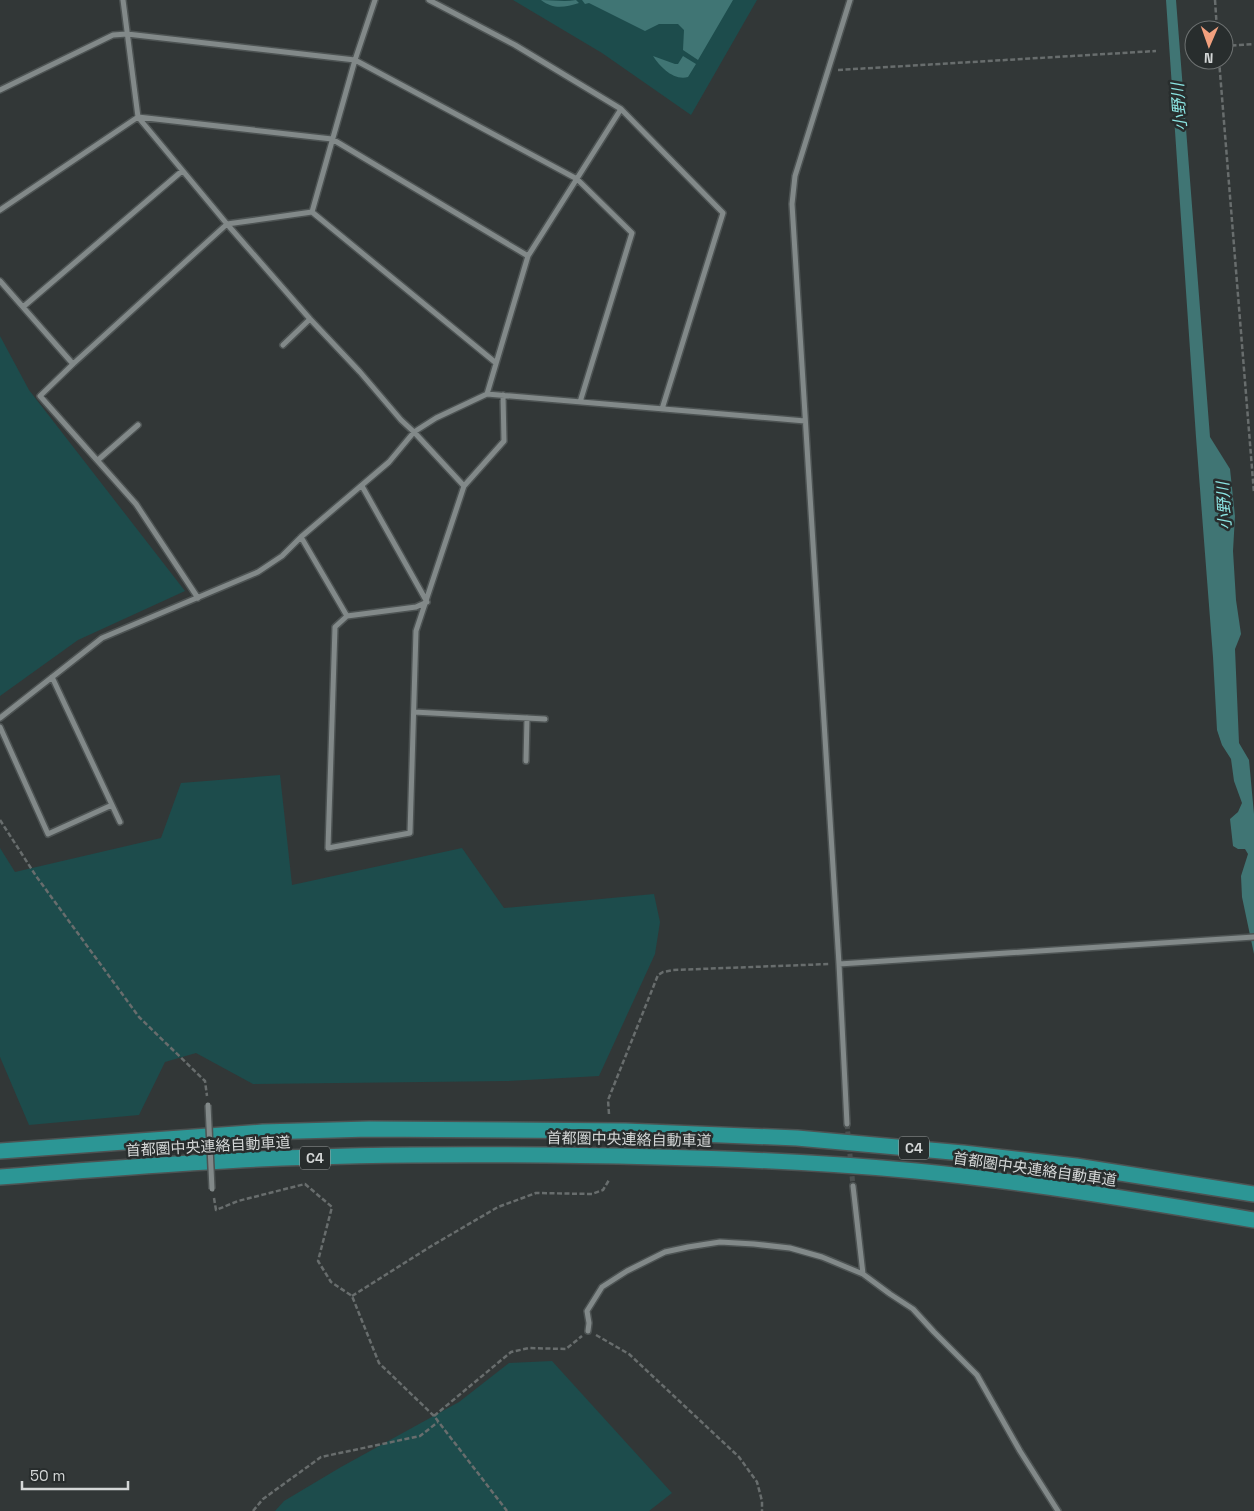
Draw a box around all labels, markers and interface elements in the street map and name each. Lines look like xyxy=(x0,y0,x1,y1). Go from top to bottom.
north arrow xyxy=(1184,20,1234,70)
text: N xyxy=(1204,49,1214,67)
water label: 小野川 xyxy=(1167,80,1191,132)
water label: 小野川 xyxy=(1212,479,1236,531)
street label: 首都圏中央連絡自動車道 xyxy=(546,1128,712,1150)
street label: 首都圏中央連絡自動車道 xyxy=(125,1132,291,1160)
road number: C4 xyxy=(899,1136,929,1160)
road number: C4 xyxy=(300,1146,330,1170)
street label: 首都圏中央連絡自動車道 xyxy=(952,1148,1118,1190)
scale bar xyxy=(22,1458,129,1490)
text: 50 m xyxy=(30,1466,65,1485)

